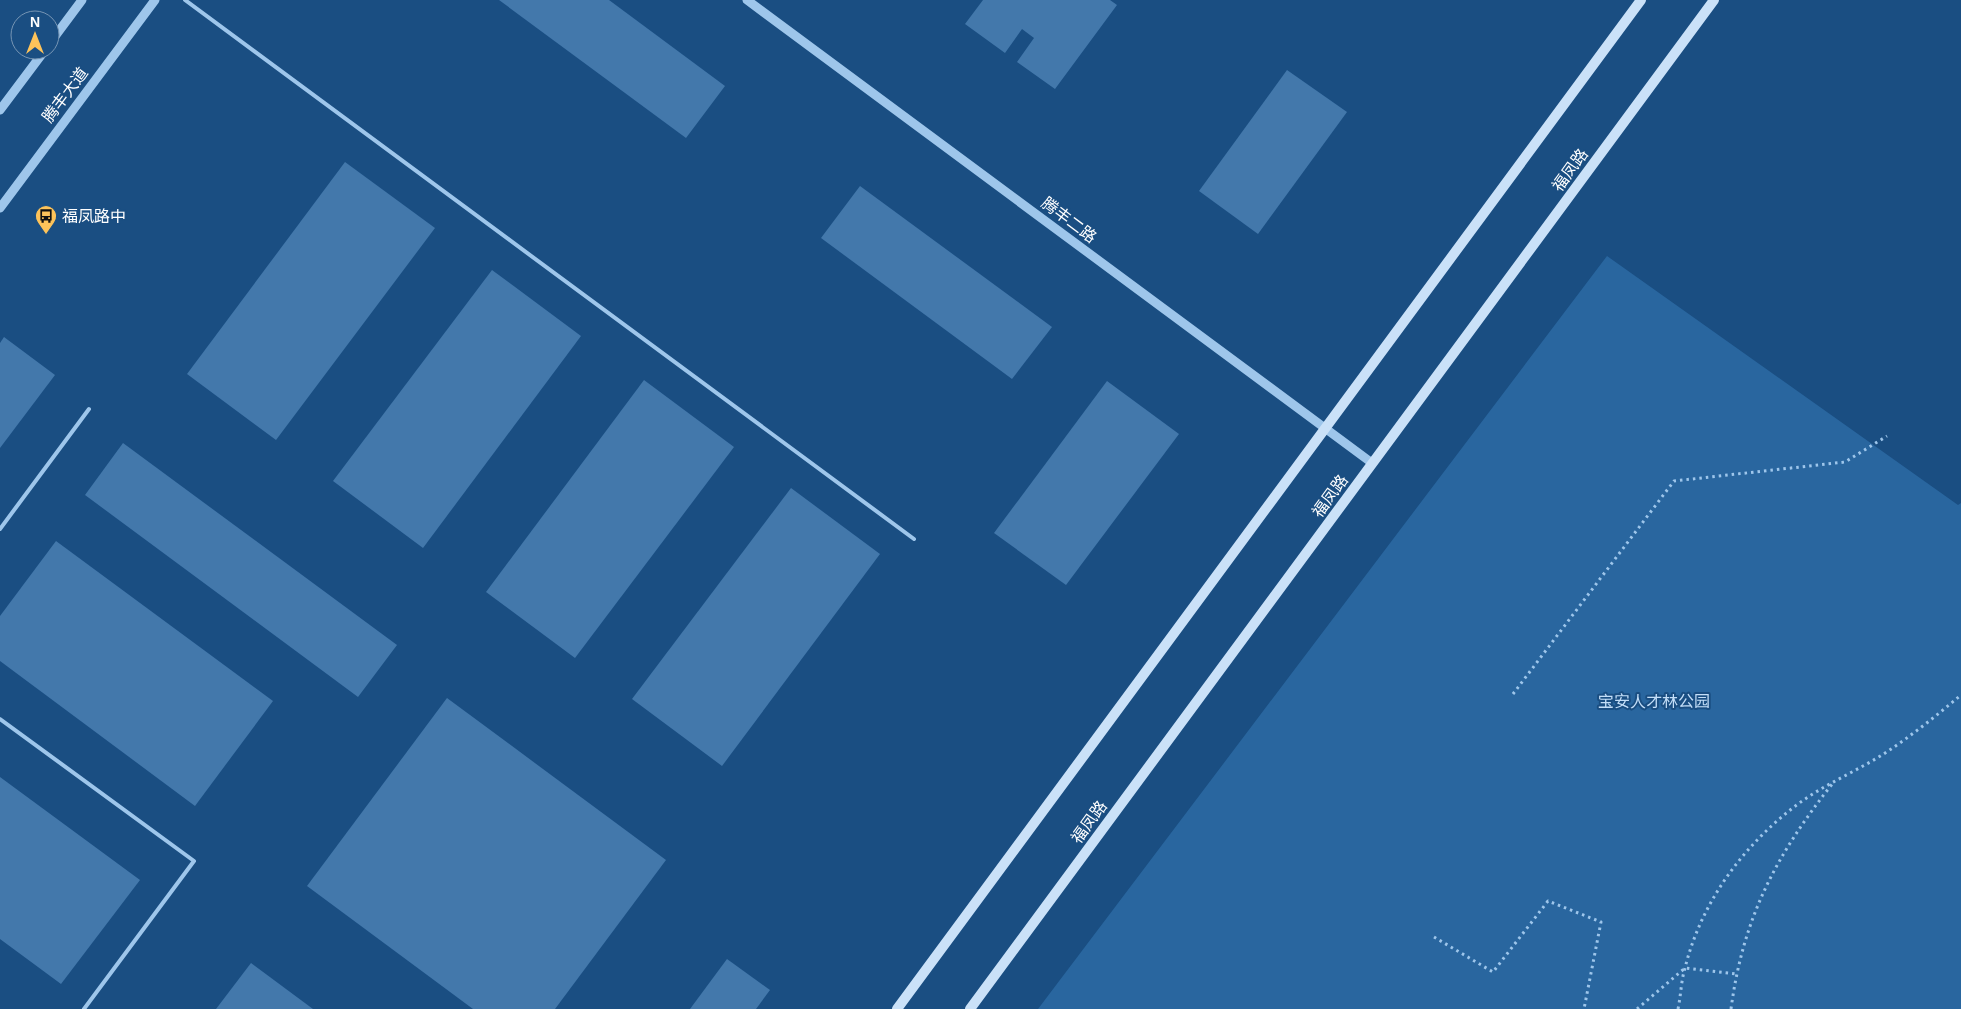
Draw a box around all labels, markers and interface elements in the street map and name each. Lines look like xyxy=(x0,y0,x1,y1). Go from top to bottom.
north arrow xyxy=(10,10,60,60)
text: N xyxy=(30,14,40,30)
street label: 腾丰大道 xyxy=(39,64,91,126)
street label: 福凤路 xyxy=(1549,146,1591,194)
street label: 腾丰二路 xyxy=(1038,194,1100,246)
bus stop icon: 福凤路中 xyxy=(34,204,58,235)
place label: 福凤路中 xyxy=(62,208,126,225)
street label: 福凤路 xyxy=(1309,472,1351,520)
park label: 宝安人才林公园 xyxy=(1598,693,1710,710)
street label: 福凤路 xyxy=(1068,798,1110,846)

